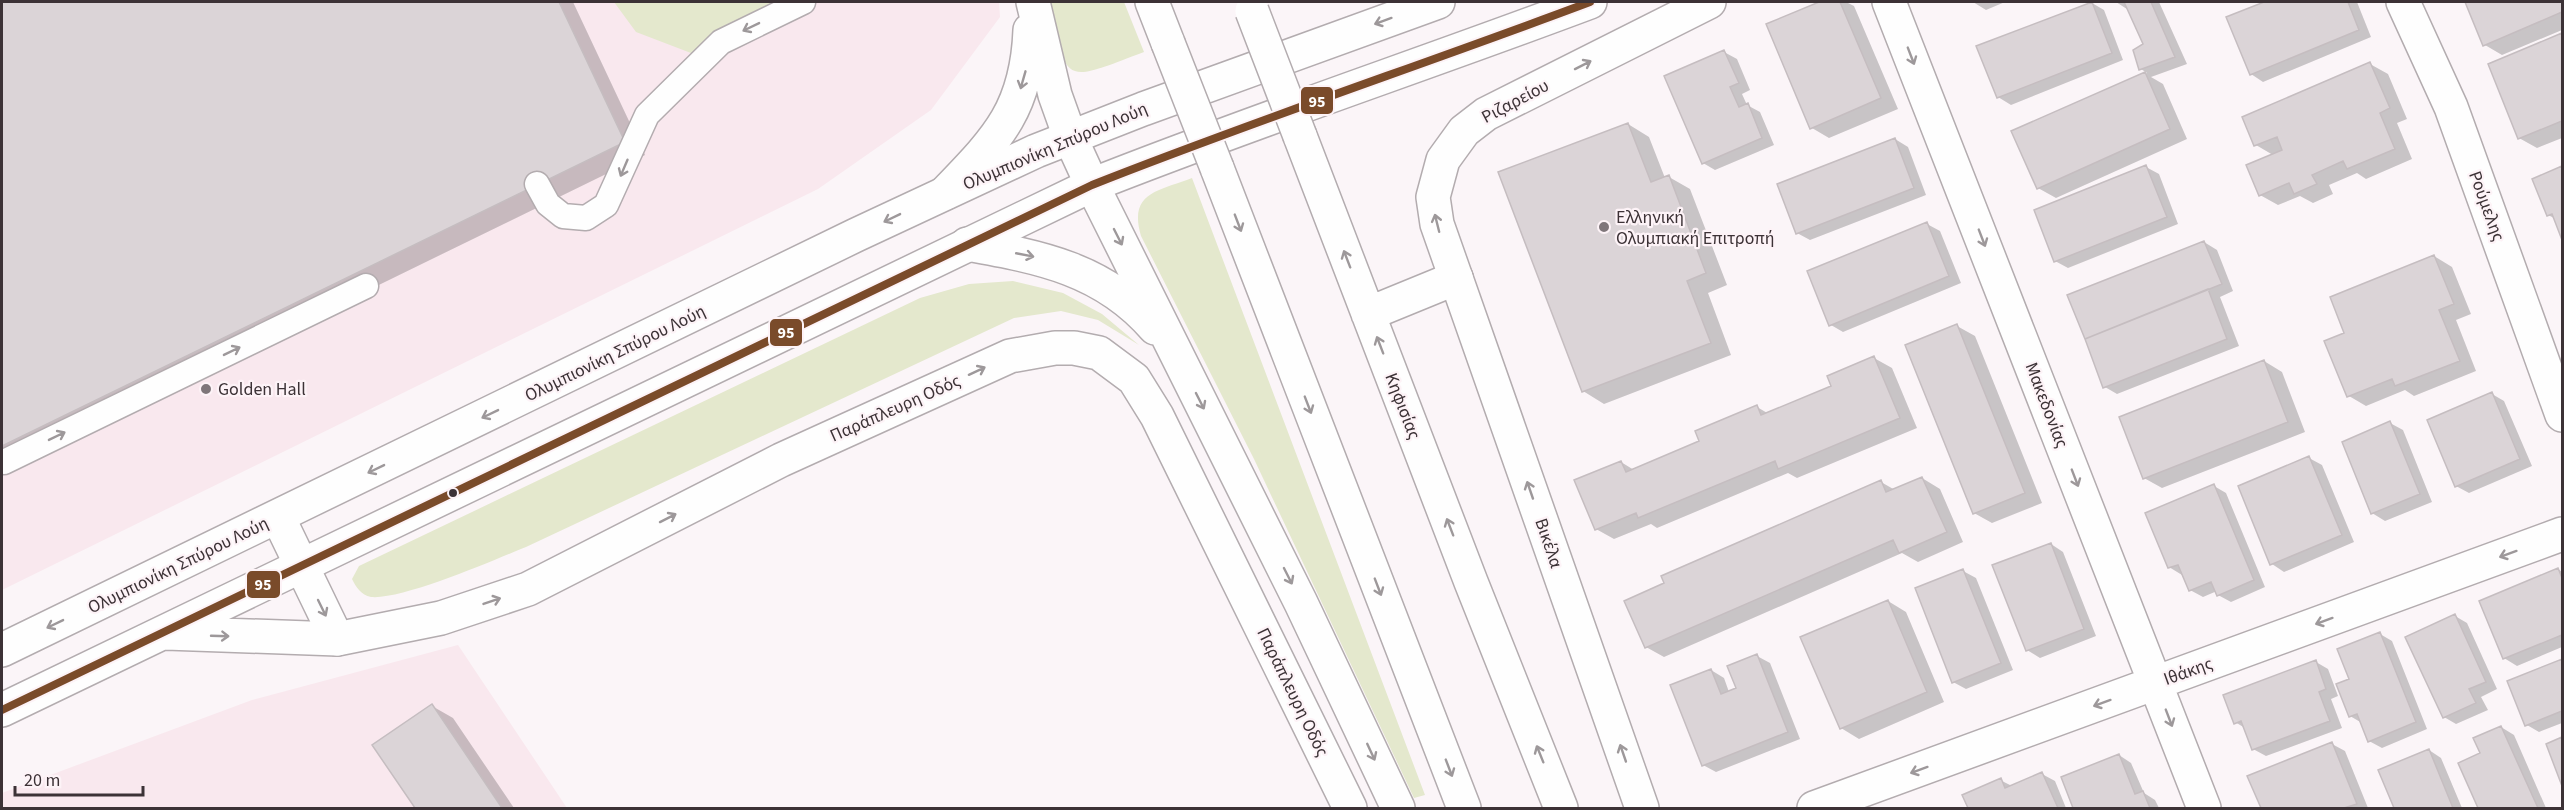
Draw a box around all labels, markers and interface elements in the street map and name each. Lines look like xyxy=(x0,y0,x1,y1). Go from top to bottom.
one-way arrow xyxy=(1375,17,1393,28)
one-way arrow xyxy=(742,22,760,34)
one-way arrow xyxy=(1906,46,1917,65)
one-way arrow xyxy=(1573,59,1591,70)
one-way arrow xyxy=(1017,70,1028,89)
street label: Ριζαρείου xyxy=(1477,73,1553,130)
line badge: 95 xyxy=(1300,86,1334,115)
text: 95 xyxy=(1309,91,1325,113)
street label: Ολυμπιονίκη Σπύρου Λούη xyxy=(959,96,1151,197)
one-way arrow xyxy=(618,158,629,177)
street label: Ρούμελης xyxy=(2462,168,2511,245)
place label: Ελληνική Ολυμπιακή Επιτροπή xyxy=(1616,205,1774,251)
one-way arrow xyxy=(883,213,901,225)
one-way arrow xyxy=(1233,213,1244,232)
one-way arrow xyxy=(1431,214,1443,233)
marker: Ελληνική Ολυμπιακή Επιτροπή xyxy=(1597,220,1611,234)
one-way arrow xyxy=(1112,228,1124,246)
one-way arrow xyxy=(1977,228,1988,246)
one-way arrow xyxy=(1014,250,1034,261)
one-way arrow xyxy=(1341,250,1352,269)
street label: Ολυμπιονίκη Σπύρου Λούη xyxy=(521,299,710,408)
line badge: 95 xyxy=(769,318,803,347)
text: 95 xyxy=(778,322,794,344)
one-way arrow xyxy=(1374,336,1385,355)
one-way arrow xyxy=(223,345,241,357)
street label: Μακεδονίας xyxy=(2019,359,2074,452)
one-way arrow xyxy=(968,364,986,375)
street label: Παράπλευρη Οδός xyxy=(826,368,965,448)
street label: Κηφισίας xyxy=(1378,369,1427,443)
place label: Golden Hall xyxy=(218,377,306,402)
marker: Golden Hall xyxy=(199,382,213,396)
one-way arrow xyxy=(1195,392,1206,410)
one-way arrow xyxy=(1303,395,1314,413)
one-way arrow xyxy=(482,409,500,420)
one-way arrow xyxy=(47,430,65,442)
one-way arrow xyxy=(368,464,386,476)
one-way arrow xyxy=(2071,468,2082,487)
one-way arrow xyxy=(1524,481,1535,500)
unlabelled marker xyxy=(447,487,459,499)
street label: Ολυμπιονίκη Σπύρου Λούη xyxy=(84,511,273,620)
one-way arrow xyxy=(659,511,677,523)
street label: Βικέλα xyxy=(1528,515,1569,571)
one-way arrow xyxy=(1444,518,1455,537)
one-way arrow xyxy=(2499,550,2517,561)
one-way arrow xyxy=(1283,566,1294,584)
line badge: 95 xyxy=(246,570,281,599)
text: 95 xyxy=(255,574,271,596)
one-way arrow xyxy=(1374,577,1385,595)
one-way arrow xyxy=(482,595,501,606)
one-way arrow xyxy=(316,598,328,616)
one-way arrow xyxy=(2316,617,2334,628)
one-way arrow xyxy=(46,619,64,631)
street label: Παράπλευρη Οδός xyxy=(1251,624,1335,761)
one-way arrow xyxy=(209,630,229,641)
street label: Ιθάκης xyxy=(2160,651,2216,692)
one-way arrow xyxy=(2093,698,2112,709)
one-way arrow xyxy=(2164,709,2175,727)
one-way arrow xyxy=(1366,742,1378,760)
one-way arrow xyxy=(1616,744,1627,763)
one-way arrow xyxy=(1534,745,1545,764)
scale bar xyxy=(15,759,142,797)
one-way arrow xyxy=(1444,759,1455,777)
one-way arrow xyxy=(1910,765,1929,776)
text: 20 m xyxy=(24,768,60,793)

